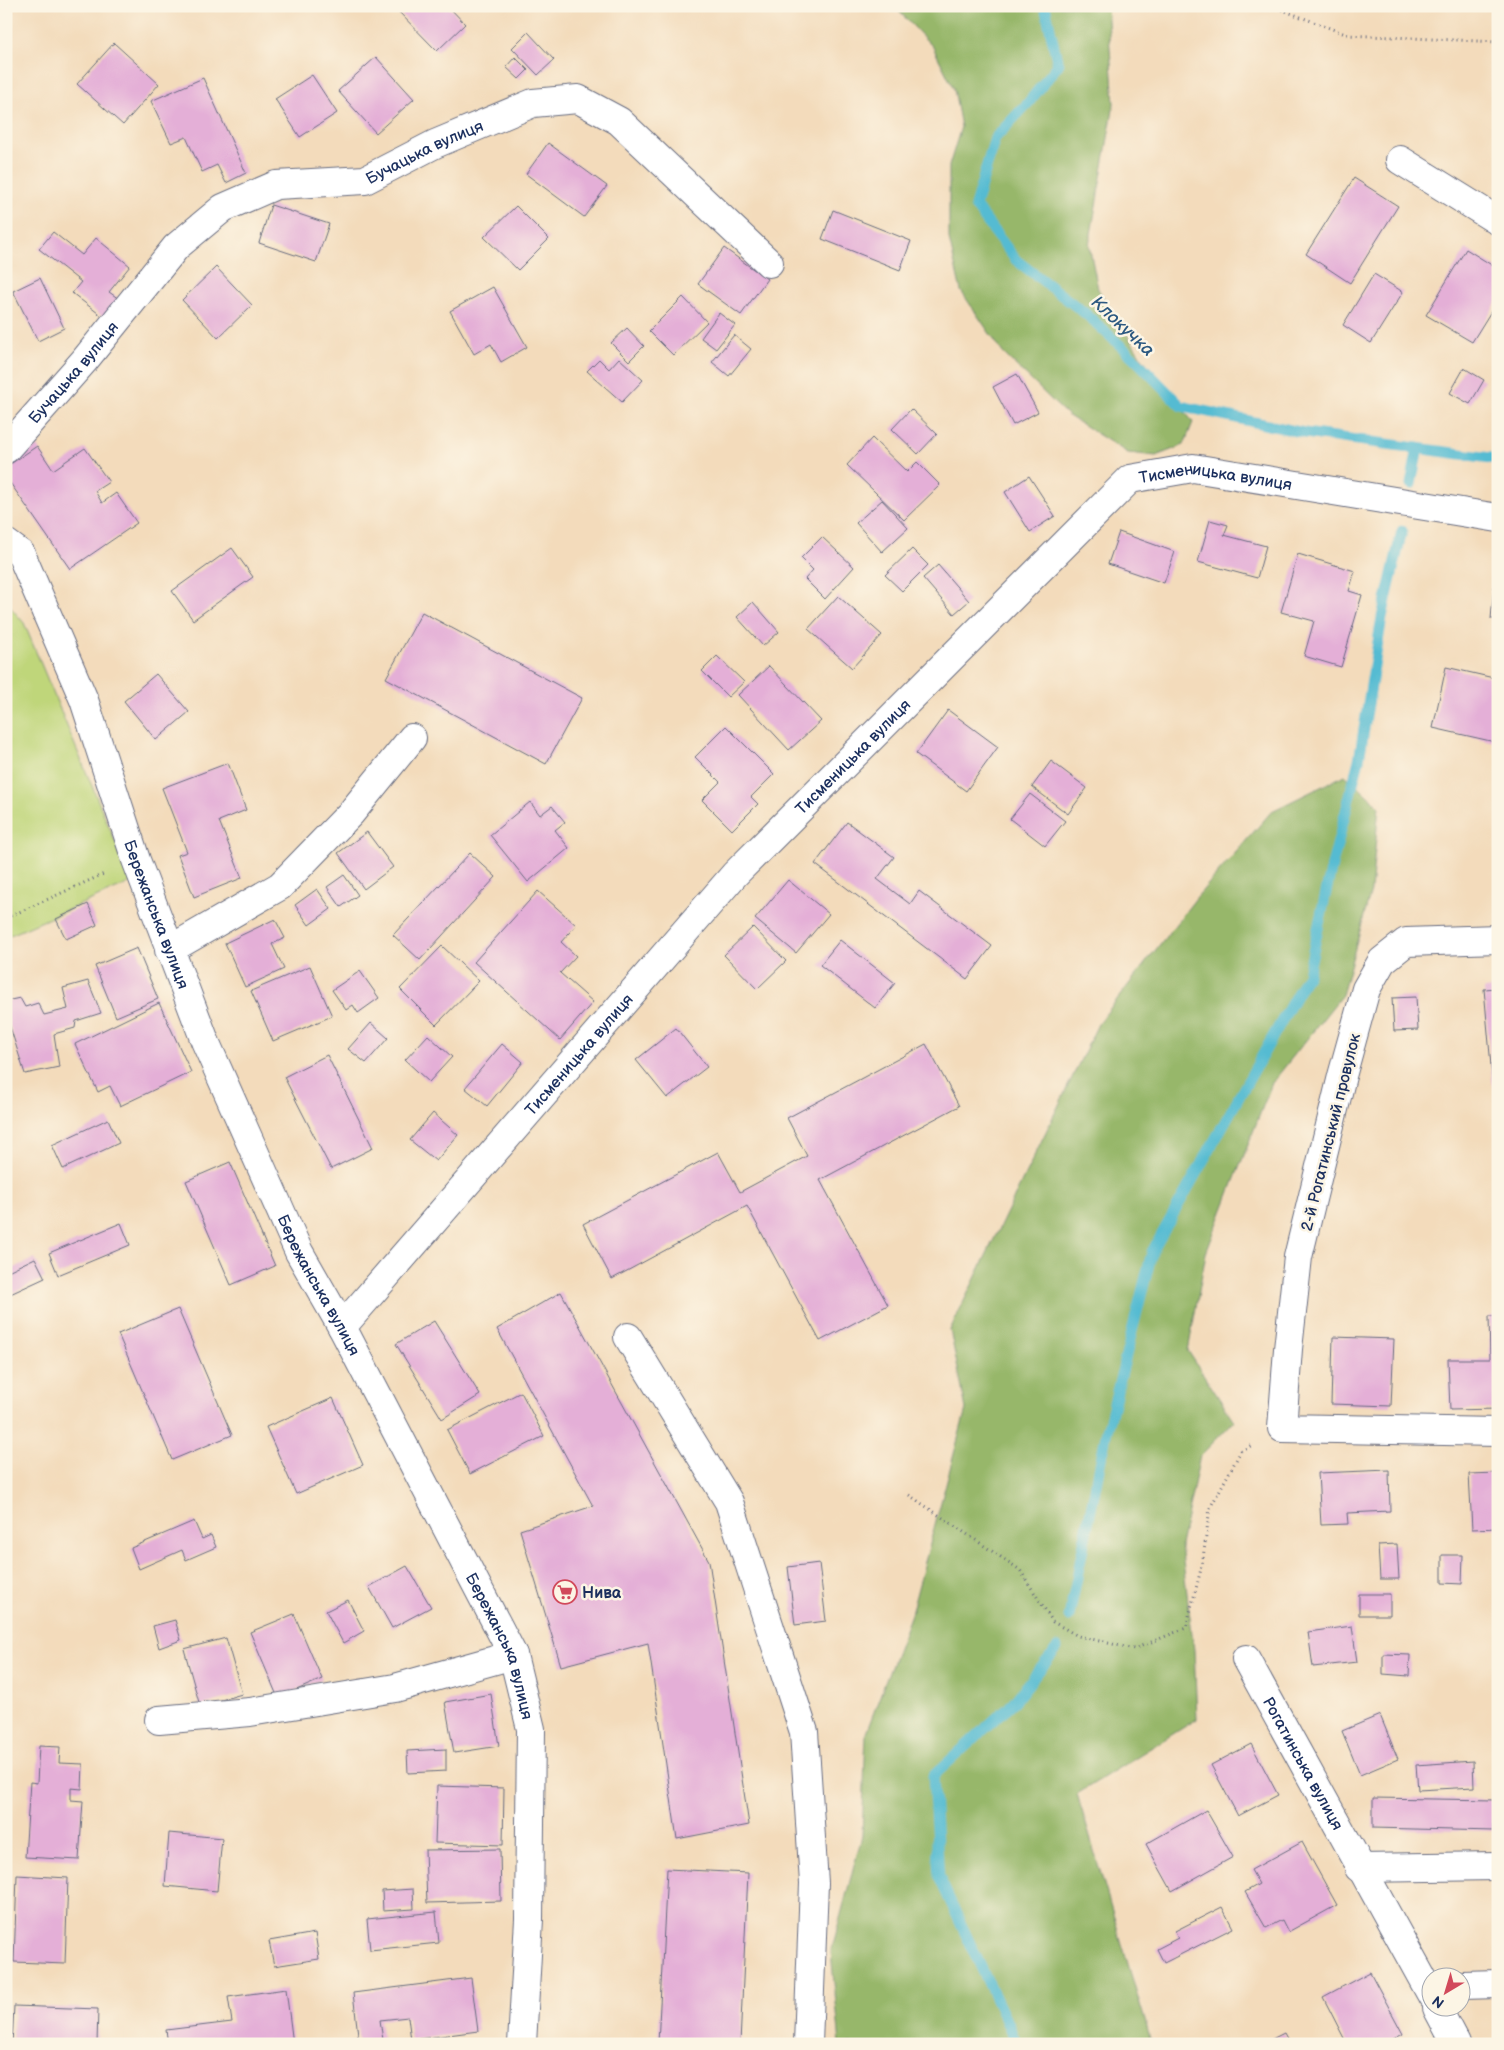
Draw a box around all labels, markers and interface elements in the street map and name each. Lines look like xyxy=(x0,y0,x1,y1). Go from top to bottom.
street label: Бучацька вулиця xyxy=(363,117,486,189)
water label: Клокучка xyxy=(1087,292,1159,361)
street label: Бучацька вулиця xyxy=(25,318,123,428)
street label: Тисменицька вулиця xyxy=(1138,460,1293,495)
street label: Тисменицька вулиця xyxy=(792,696,915,819)
street label: Бережанська вулиця xyxy=(119,838,192,992)
street label: Тисменицька вулиця xyxy=(522,990,638,1120)
street label: 2-й Рогатинський провулок xyxy=(1298,1031,1365,1233)
street label: Бережанська вулиця xyxy=(273,1212,363,1359)
street label: Бережанська вулиця xyxy=(461,1570,536,1722)
supermarket icon: Нива xyxy=(552,1579,578,1605)
place label: Нива xyxy=(582,1584,622,1603)
street label: Рогатинська вулиця xyxy=(1258,1694,1347,1834)
north arrow xyxy=(1422,1968,1472,2018)
text: N xyxy=(1429,1992,1448,2012)

